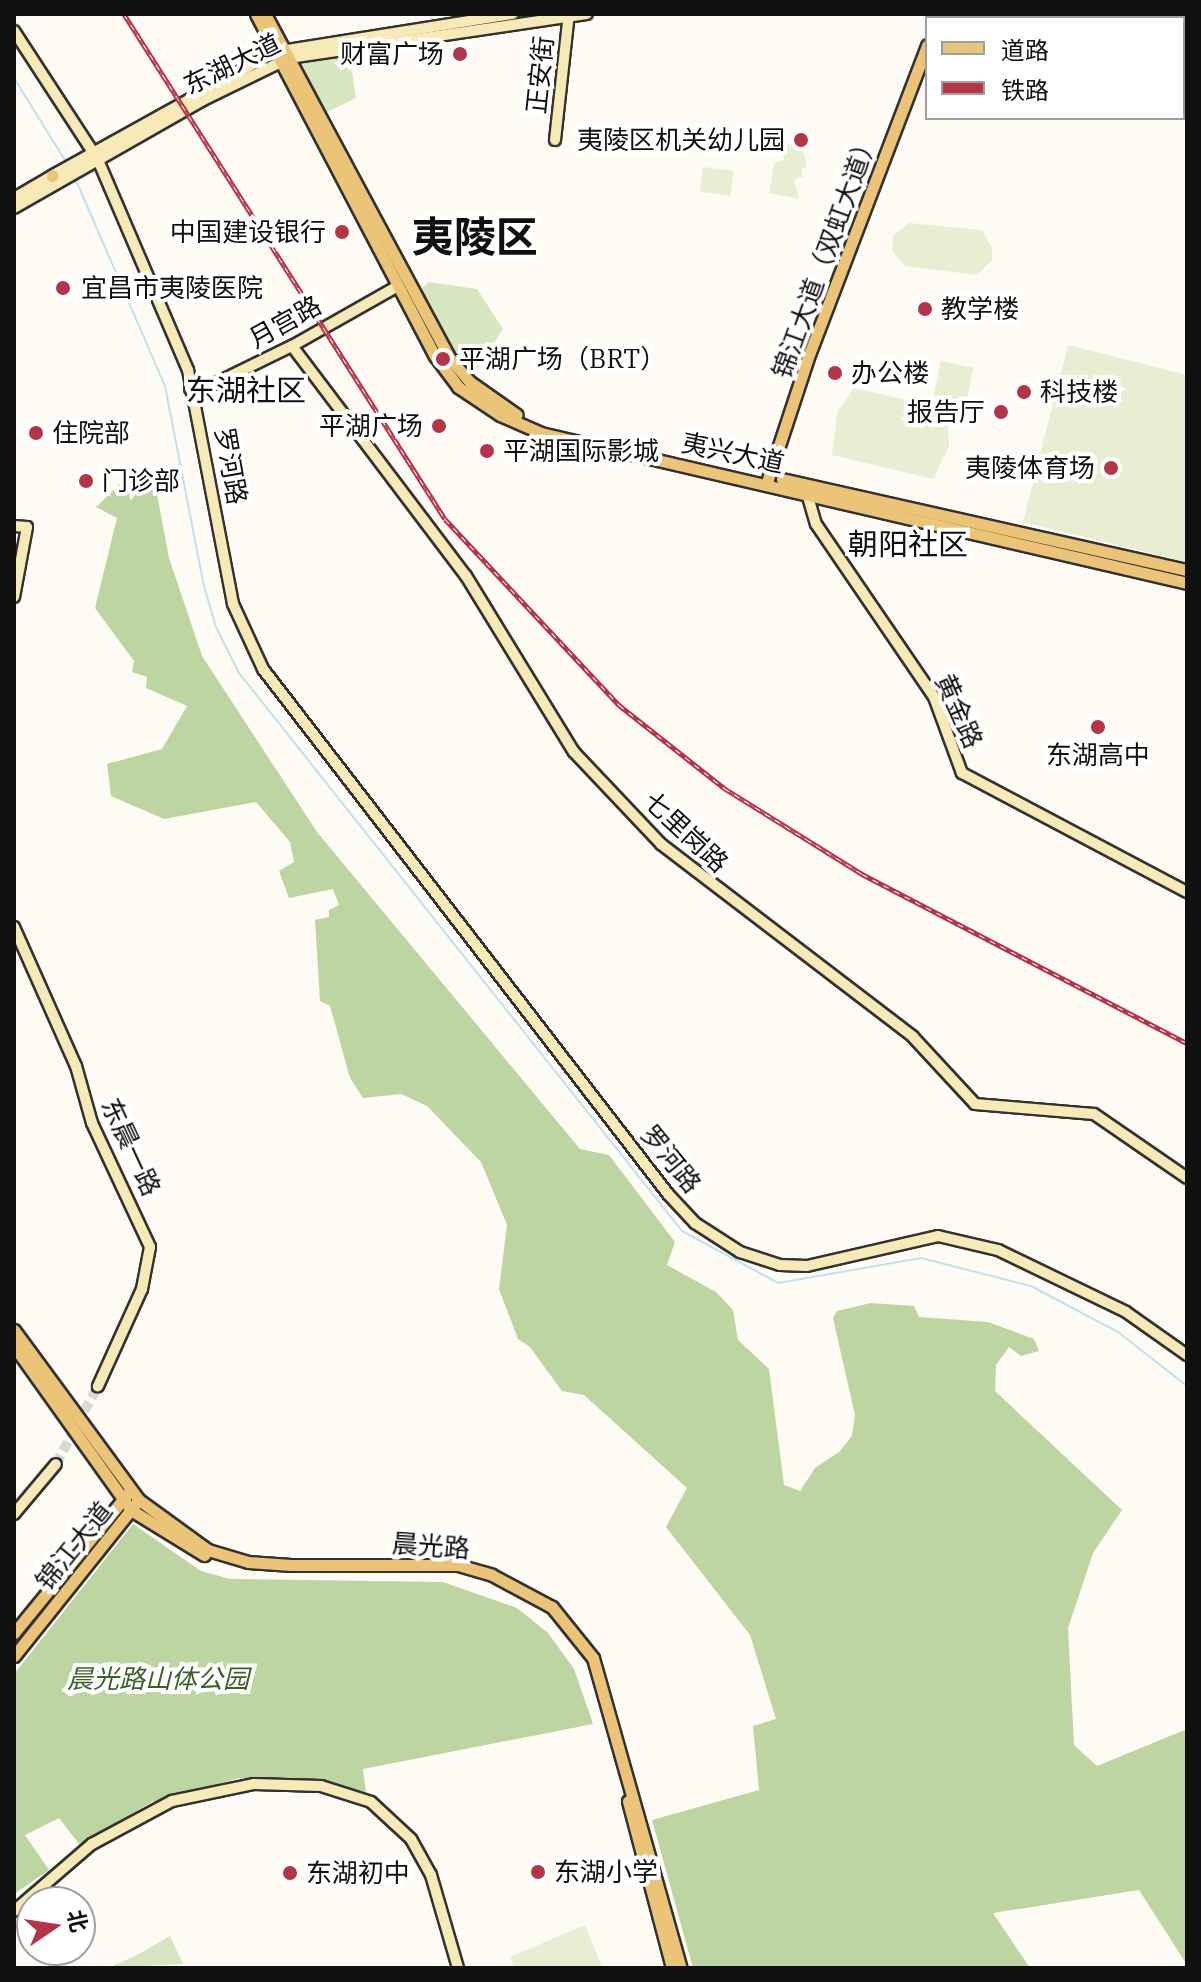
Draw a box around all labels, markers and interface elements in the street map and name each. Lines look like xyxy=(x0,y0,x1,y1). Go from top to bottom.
legend xyxy=(925,16,1185,120)
street label: 东湖大道 xyxy=(178,27,286,101)
text: 道路 xyxy=(1001,34,1049,66)
street label: 正安街 xyxy=(520,35,560,115)
place label: 财富广场 xyxy=(340,38,444,70)
marker: 财富广场 xyxy=(451,45,469,63)
text: 铁路 xyxy=(1001,74,1049,106)
place label: 夷陵区机关幼儿园 xyxy=(577,124,785,156)
street label: 锦江大道（双虹大道） xyxy=(766,128,884,382)
marker: 夷陵区机关幼儿园 xyxy=(792,131,810,149)
district label: 夷陵区 xyxy=(412,212,538,262)
place label: 中国建设银行 xyxy=(170,216,326,248)
marker: 中国建设银行 xyxy=(333,223,351,241)
place label: 宜昌市夷陵医院 xyxy=(81,272,263,304)
marker: 宜昌市夷陵医院 xyxy=(52,277,74,299)
street label: 月宫路 xyxy=(243,289,327,355)
place label: 教学楼 xyxy=(941,293,1019,325)
marker: 教学楼 xyxy=(916,300,934,318)
place label: 平湖广场（BRT） xyxy=(459,343,666,375)
marker: 平湖广场（BRT） xyxy=(434,350,452,368)
place label: 办公楼 xyxy=(851,357,929,389)
marker: 办公楼 xyxy=(826,364,844,382)
district label: 东湖社区 xyxy=(186,372,306,408)
place label: 科技楼 xyxy=(1040,376,1118,408)
marker: 科技楼 xyxy=(1015,383,1033,401)
place label: 报告厅 xyxy=(907,396,985,428)
marker: 报告厅 xyxy=(992,403,1010,421)
place label: 平湖广场 xyxy=(319,410,423,442)
place label: 住院部 xyxy=(52,417,130,449)
marker: 平湖广场 xyxy=(430,417,448,435)
marker: 住院部 xyxy=(27,424,45,442)
street label: 罗河路 xyxy=(209,425,253,507)
street label: 夷兴大道 xyxy=(679,427,787,479)
place label: 平湖国际影城 xyxy=(503,435,659,467)
marker: 平湖国际影城 xyxy=(478,442,496,460)
place label: 夷陵体育场 xyxy=(965,452,1095,484)
marker: 夷陵体育场 xyxy=(1102,459,1120,477)
place label: 门诊部 xyxy=(102,465,180,497)
marker: 门诊部 xyxy=(77,472,95,490)
district label: 朝阳社区 xyxy=(848,526,968,562)
street label: 黄金路 xyxy=(929,669,989,753)
marker: 东湖高中 xyxy=(1089,718,1107,736)
place label: 东湖高中 xyxy=(1046,739,1150,771)
street label: 七里岗路 xyxy=(637,785,735,879)
street label: 东晨一路 xyxy=(95,1093,167,1201)
street label: 罗河路 xyxy=(634,1119,708,1199)
street label: 锦江大道 xyxy=(29,1496,119,1596)
street label: 晨光路 xyxy=(391,1528,471,1564)
park label: 晨光路山体公园 xyxy=(67,1663,249,1695)
place label: 东湖小学 xyxy=(554,1856,658,1888)
place label: 东湖初中 xyxy=(306,1857,410,1889)
marker: 东湖小学 xyxy=(529,1863,547,1881)
marker: 东湖初中 xyxy=(281,1864,299,1882)
north arrow xyxy=(16,1886,96,1966)
text: 北 xyxy=(61,1907,95,1935)

